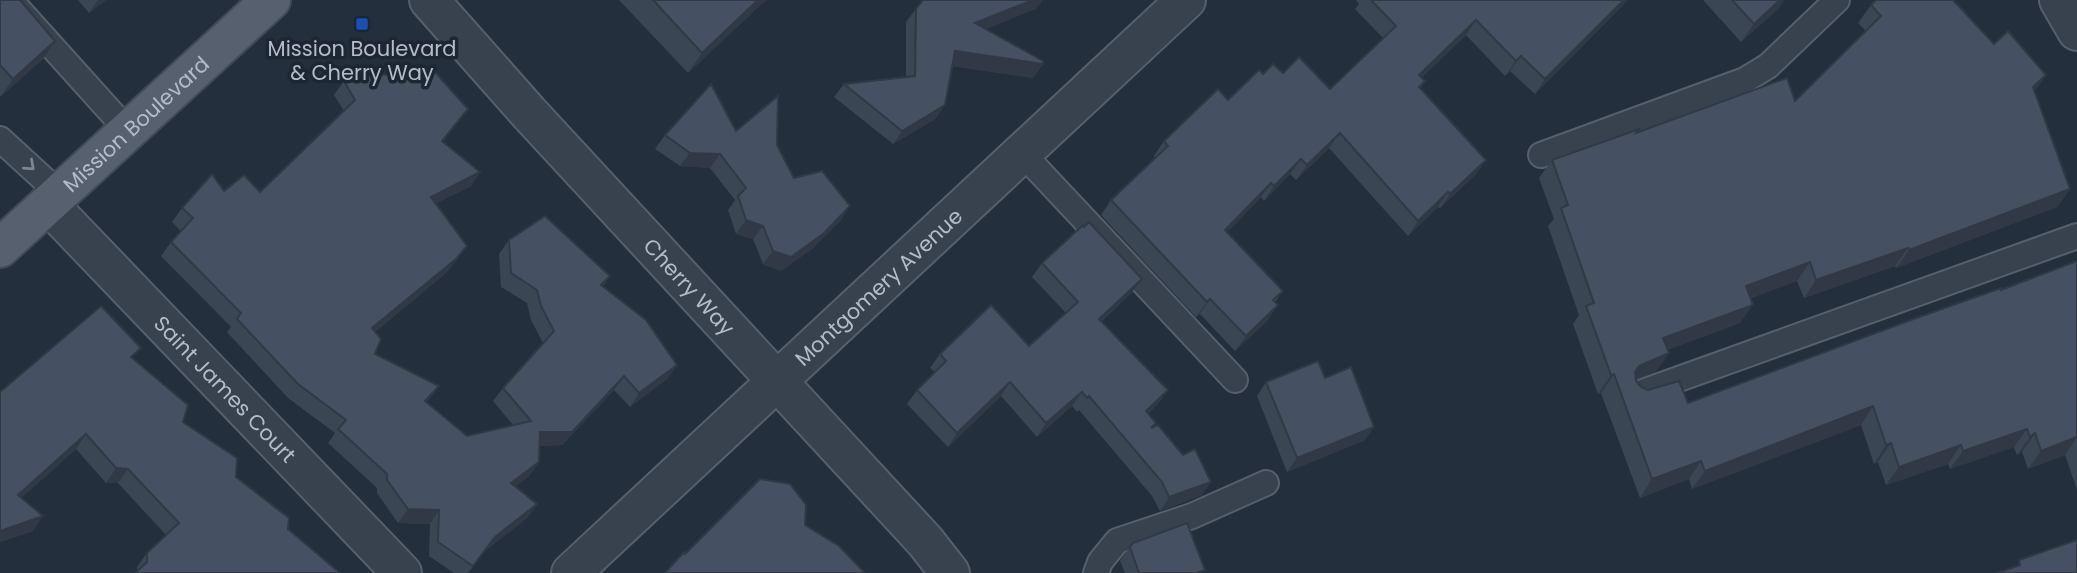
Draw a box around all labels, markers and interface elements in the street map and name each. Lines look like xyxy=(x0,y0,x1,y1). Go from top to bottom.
marker: Mission Boulevard & Cherry Way xyxy=(354,16,370,32)
place label: Mission Boulevard & Cherry Way xyxy=(268,34,456,87)
street label: Mission Boulevard xyxy=(56,49,215,198)
one-way arrow xyxy=(22,158,35,170)
street label: Montgomery Avenue xyxy=(788,201,968,372)
street label: Cherry Way xyxy=(637,232,742,341)
street label: Saint James Court xyxy=(148,309,303,469)

